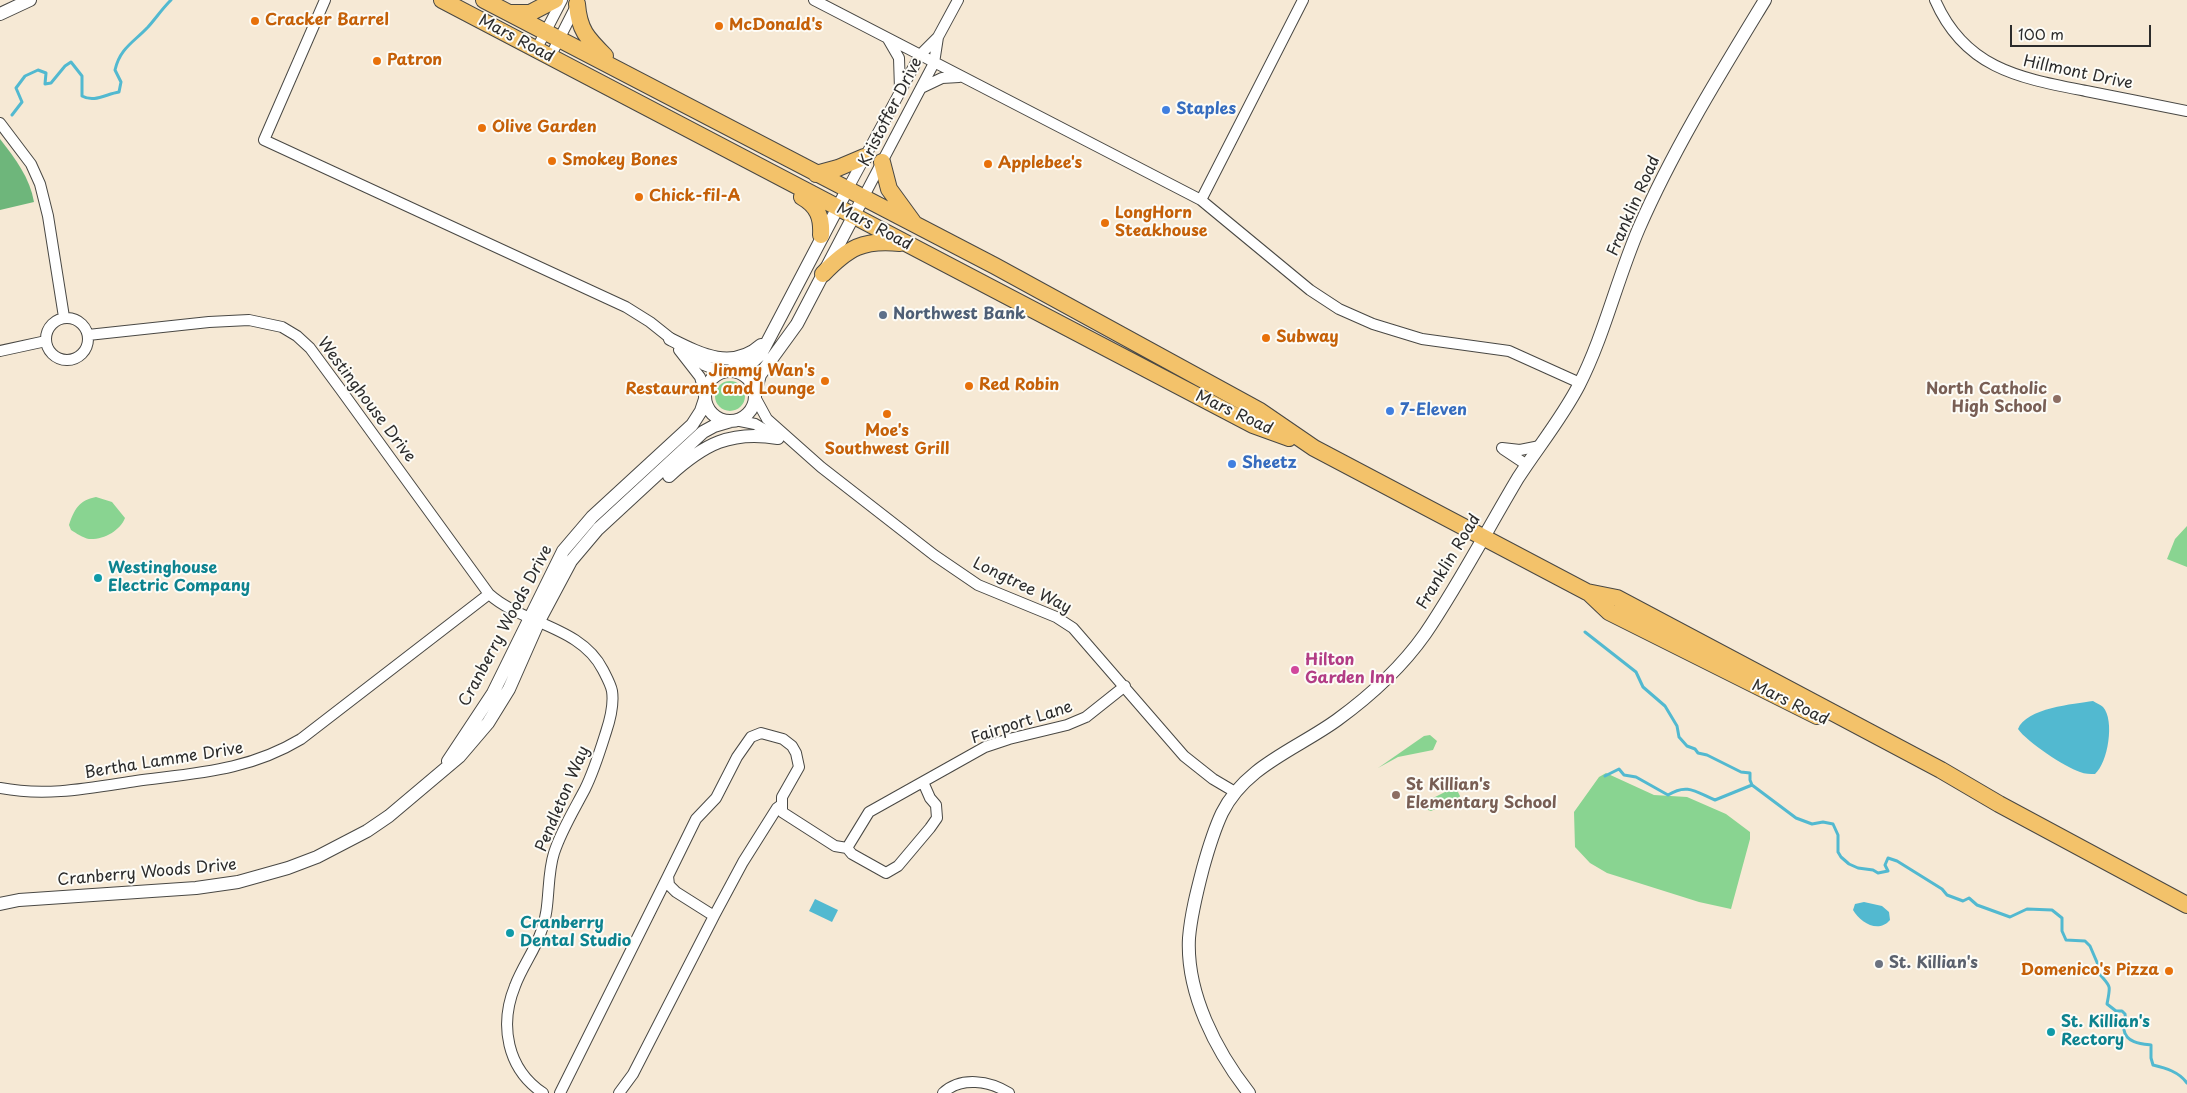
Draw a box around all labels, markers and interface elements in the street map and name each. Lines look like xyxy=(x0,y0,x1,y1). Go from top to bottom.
place label: Cracker Barrel xyxy=(265,11,389,31)
street label: Mars Road xyxy=(475,11,557,67)
marker: Cracker Barrel xyxy=(249,15,261,27)
scale bar xyxy=(2012,15,2153,47)
place label: McDonald's xyxy=(729,16,823,36)
marker: McDonald's xyxy=(713,20,725,32)
text: 100 m xyxy=(2018,22,2064,45)
place label: Patron xyxy=(387,51,442,71)
street label: Hillmont Drive xyxy=(2022,52,2134,94)
street label: Kristoffer Drive xyxy=(855,54,927,170)
marker: Patron xyxy=(371,55,383,67)
place label: Staples xyxy=(1176,100,1236,120)
marker: Staples xyxy=(1160,104,1172,116)
place label: Olive Garden xyxy=(492,118,597,138)
marker: Olive Garden xyxy=(476,122,488,134)
place label: Smokey Bones xyxy=(562,151,678,171)
street label: Franklin Road xyxy=(1603,153,1665,259)
place label: Applebee's xyxy=(998,154,1082,174)
marker: Smokey Bones xyxy=(546,155,558,167)
marker: Applebee's xyxy=(982,158,994,170)
place label: Chick-fil-A xyxy=(649,187,740,207)
marker: Chick-fil-A xyxy=(633,191,645,203)
street label: Mars Road xyxy=(833,199,915,255)
place label: LongHorn Steakhouse xyxy=(1115,204,1208,242)
marker: LongHorn Steakhouse xyxy=(1099,217,1111,229)
place label: Northwest Bank xyxy=(893,305,1026,325)
marker: Northwest Bank xyxy=(877,309,889,321)
place label: Subway xyxy=(1276,328,1339,348)
marker: Subway xyxy=(1260,332,1272,344)
street label: Westinghouse Drive xyxy=(313,334,419,466)
place label: Jimmy Wan's Restaurant and Lounge xyxy=(625,362,815,400)
marker: Jimmy Wan's Restaurant and Lounge xyxy=(819,375,831,387)
place label: Red Robin xyxy=(979,376,1059,396)
marker: Red Robin xyxy=(963,380,975,392)
place label: North Catholic High School xyxy=(1926,380,2047,418)
street label: Mars Road xyxy=(1192,387,1276,439)
marker: North Catholic High School xyxy=(2051,393,2063,405)
place label: 7-Eleven xyxy=(1400,401,1467,421)
marker: 7-Eleven xyxy=(1384,405,1396,417)
marker: Moe's Southwest Grill xyxy=(881,408,893,420)
place label: Moe's Southwest Grill xyxy=(825,422,949,460)
place label: Sheetz xyxy=(1242,454,1297,474)
marker: Sheetz xyxy=(1226,458,1238,470)
street label: Franklin Road xyxy=(1413,511,1485,613)
street label: Cranberry Woods Drive xyxy=(455,542,557,710)
street label: Longtree Way xyxy=(970,554,1074,618)
place label: Westinghouse Electric Company xyxy=(108,559,250,597)
marker: Westinghouse Electric Company xyxy=(92,572,104,584)
place label: Hilton Garden Inn xyxy=(1305,651,1395,689)
marker: Hilton Garden Inn xyxy=(1289,664,1301,676)
street label: Mars Road xyxy=(1749,676,1831,730)
street label: Fairport Lane xyxy=(969,698,1075,748)
street label: Bertha Lamme Drive xyxy=(83,739,245,783)
street label: Pendleton Way xyxy=(532,743,594,855)
place label: St Killian's Elementary School xyxy=(1406,776,1557,814)
marker: St Killian's Elementary School xyxy=(1390,789,1402,801)
street label: Cranberry Woods Drive xyxy=(56,856,238,890)
place label: Cranberry Dental Studio xyxy=(520,914,631,952)
marker: Cranberry Dental Studio xyxy=(504,927,516,939)
place label: St. Killian's xyxy=(1889,954,1978,974)
marker: St. Killian's xyxy=(1873,958,1885,970)
place label: Domenico's Pizza xyxy=(2020,961,2159,981)
marker: Domenico's Pizza xyxy=(2163,965,2175,977)
place label: St. Killian's Rectory xyxy=(2061,1013,2150,1051)
marker: St. Killian's Rectory xyxy=(2045,1026,2057,1038)

